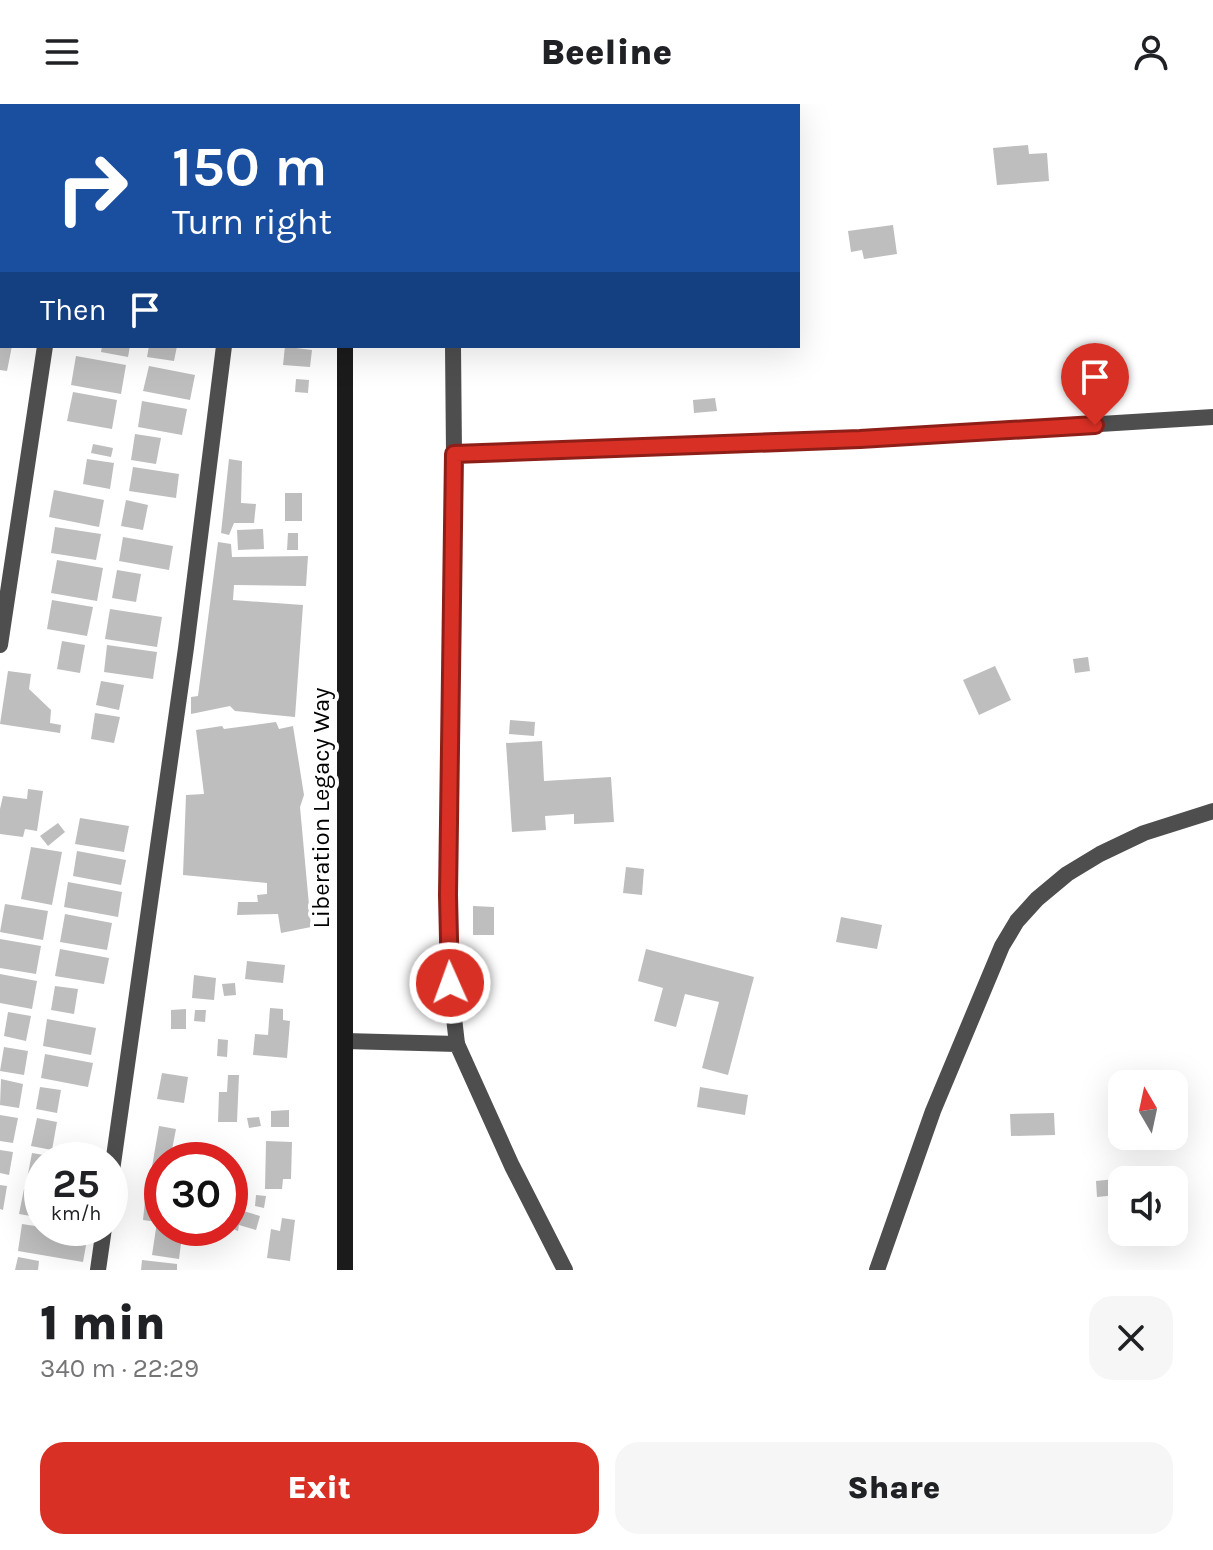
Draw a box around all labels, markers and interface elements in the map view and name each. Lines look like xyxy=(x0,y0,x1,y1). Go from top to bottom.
icon: menu xyxy=(40,30,84,74)
icon: person xyxy=(1129,30,1173,74)
text: Beeline xyxy=(541,31,672,73)
text: 150 m xyxy=(172,134,327,199)
icon: right xyxy=(40,136,144,240)
text: Turn right xyxy=(172,201,332,243)
icon: arrive xyxy=(123,288,167,332)
text: Then xyxy=(40,292,107,328)
pin xyxy=(1061,343,1129,425)
icon: arrive xyxy=(1073,355,1117,399)
street label: Liberation Legacy Way xyxy=(307,688,335,928)
position arrow xyxy=(408,941,492,1025)
north arrow xyxy=(1108,1070,1188,1150)
map controls xyxy=(1108,1070,1188,1246)
speed limit sign: 30 xyxy=(144,1142,248,1246)
text: 25 xyxy=(52,1160,100,1207)
button: sound xyxy=(1108,1166,1188,1246)
text: km/h xyxy=(51,1202,101,1225)
text: 1 min xyxy=(40,1295,166,1351)
button: close xyxy=(1089,1296,1173,1380)
text: 340 m · 22:29 xyxy=(40,1353,199,1384)
button: Exit xyxy=(40,1442,599,1534)
button: Share xyxy=(615,1442,1173,1534)

